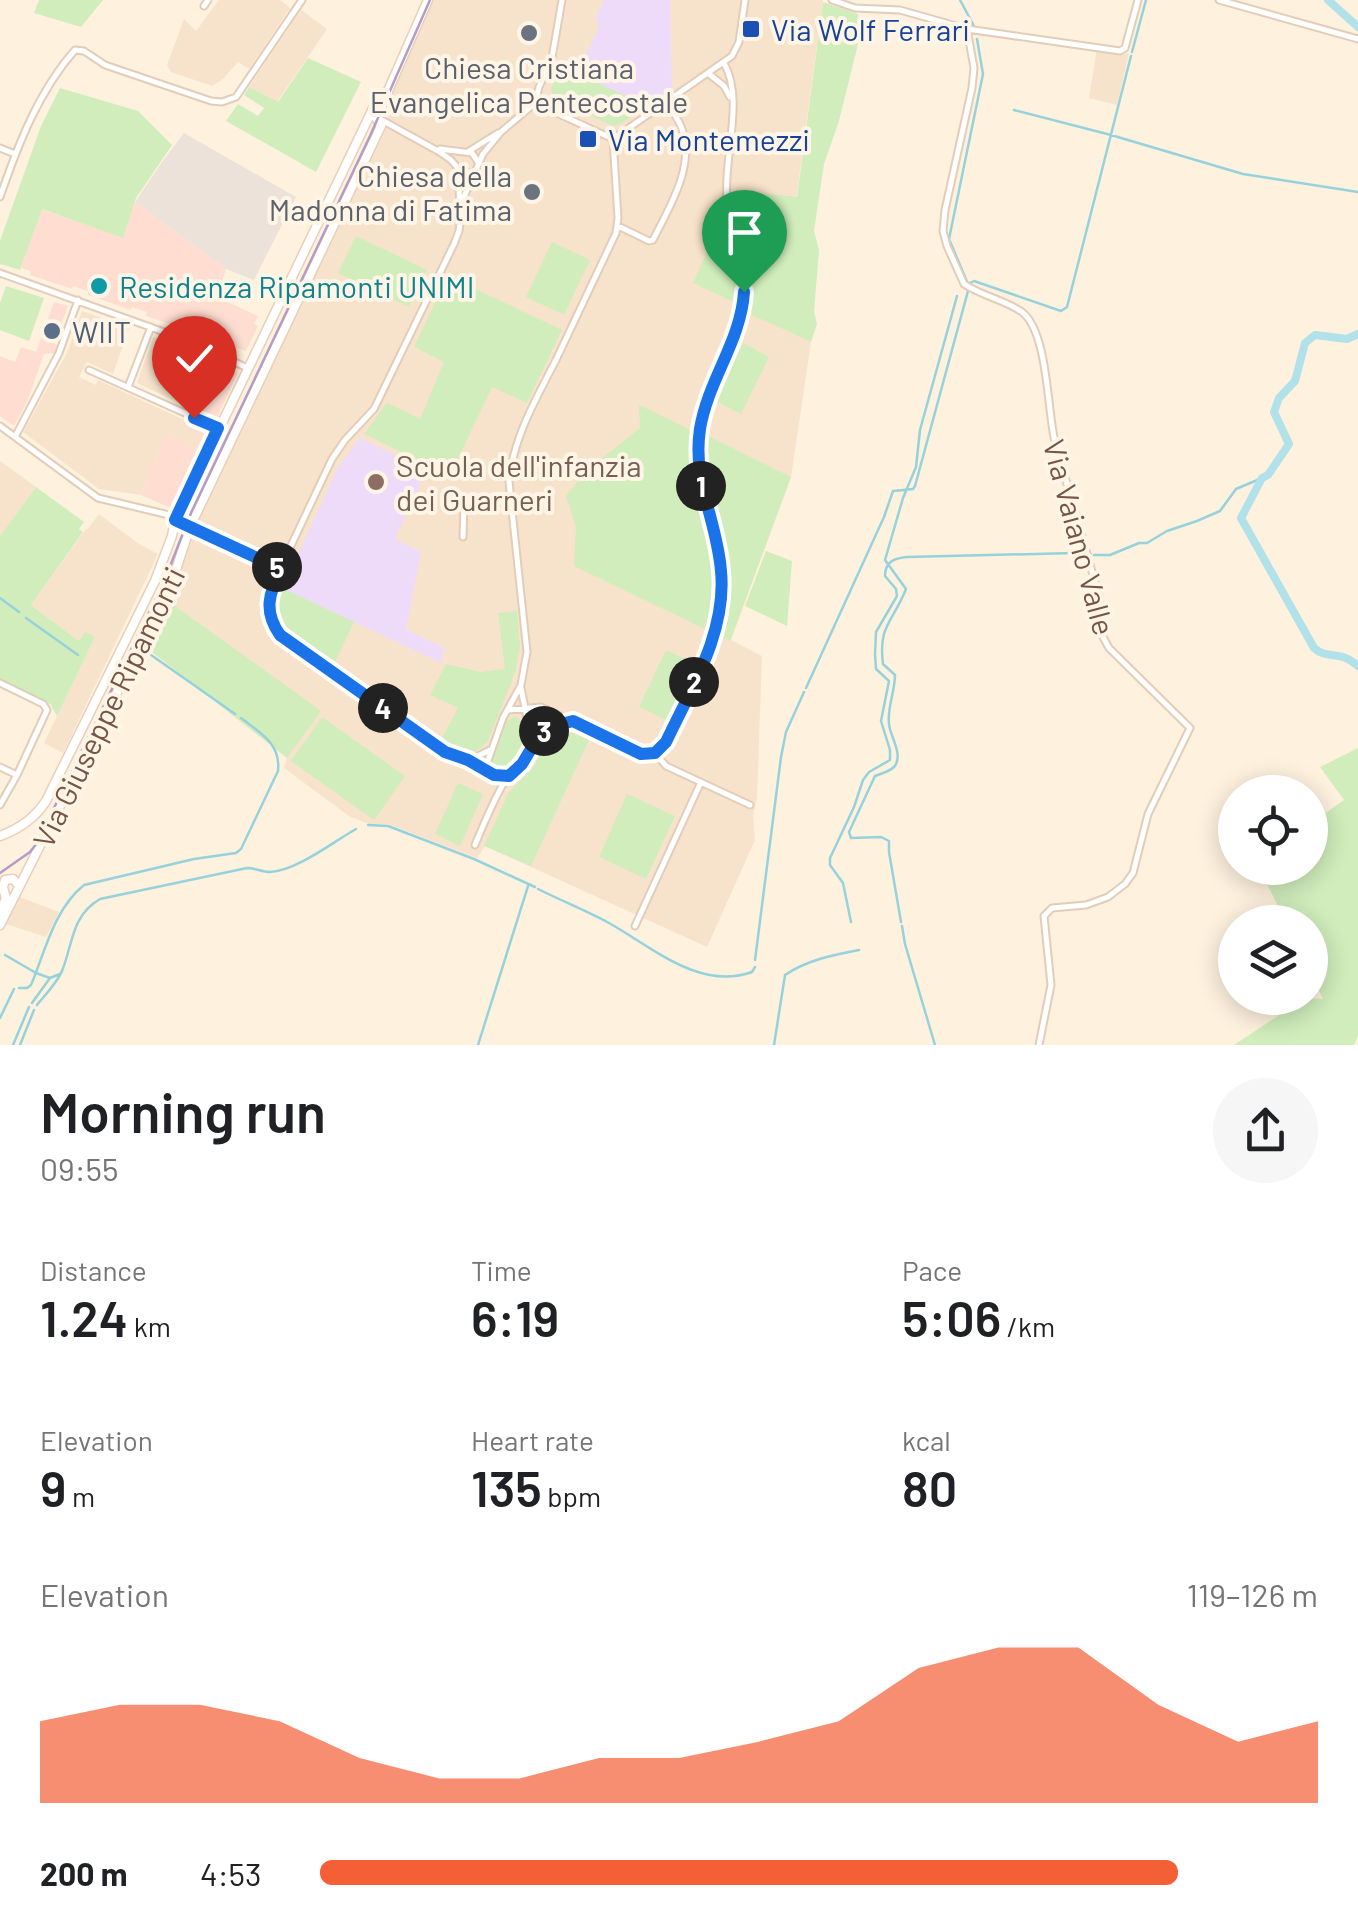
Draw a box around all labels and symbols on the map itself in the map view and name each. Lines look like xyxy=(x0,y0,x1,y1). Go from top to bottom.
place label: Via Wolf Ferrari xyxy=(771,11,970,47)
marker: Via Wolf Ferrari xyxy=(740,18,762,40)
marker: Chiesa Cristiana Evangelica Pentecostale xyxy=(518,22,540,44)
place label: Chiesa Cristiana Evangelica Pentecostale xyxy=(370,49,688,119)
place label: Via Montemezzi xyxy=(608,121,810,157)
marker: Via Montemezzi xyxy=(577,128,599,150)
place label: Chiesa della Madonna di Fatima xyxy=(269,157,512,227)
marker: Chiesa della Madonna di Fatima xyxy=(521,181,543,203)
pin xyxy=(702,190,787,293)
place label: Residenza Ripamonti UNIMI xyxy=(119,268,475,304)
marker: Residenza Ripamonti UNIMI xyxy=(88,275,110,297)
place label: WIIT xyxy=(72,313,131,349)
pin xyxy=(152,316,237,419)
marker: WIIT xyxy=(41,320,63,342)
street label: Via Vaiano Valle xyxy=(1037,435,1123,639)
place label: Scuola dell'infanzia dei Guarneri xyxy=(396,447,642,517)
pin: 1 xyxy=(676,461,726,511)
marker: Scuola dell'infanzia dei Guarneri xyxy=(365,471,387,493)
pin: 5 xyxy=(252,542,302,592)
street label: Via Giuseppe Ripamonti xyxy=(24,561,192,853)
pin: 2 xyxy=(669,657,719,707)
pin: 4 xyxy=(358,683,408,733)
pin: 3 xyxy=(519,706,569,756)

